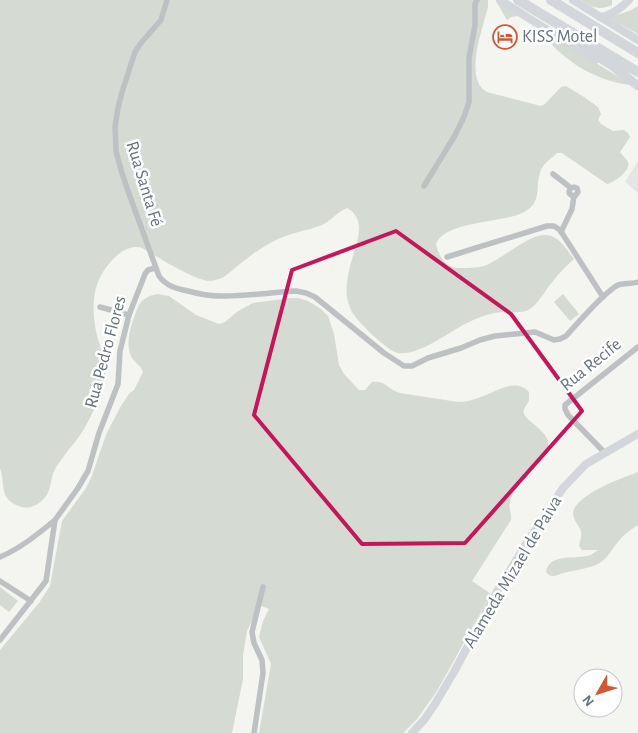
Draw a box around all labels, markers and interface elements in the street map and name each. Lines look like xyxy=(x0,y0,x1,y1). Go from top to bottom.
hotel icon: KISS Motel xyxy=(492,24,518,50)
place label: KISS Motel xyxy=(522,28,598,46)
street label: Rua Santa Fé xyxy=(123,139,165,229)
street label: Rua Pedro Flores xyxy=(82,294,130,410)
street label: Rua Recife xyxy=(557,335,625,395)
street label: Alameda Mizael de Paiva xyxy=(460,493,566,651)
north arrow xyxy=(573,668,623,718)
text: N xyxy=(580,692,597,709)

